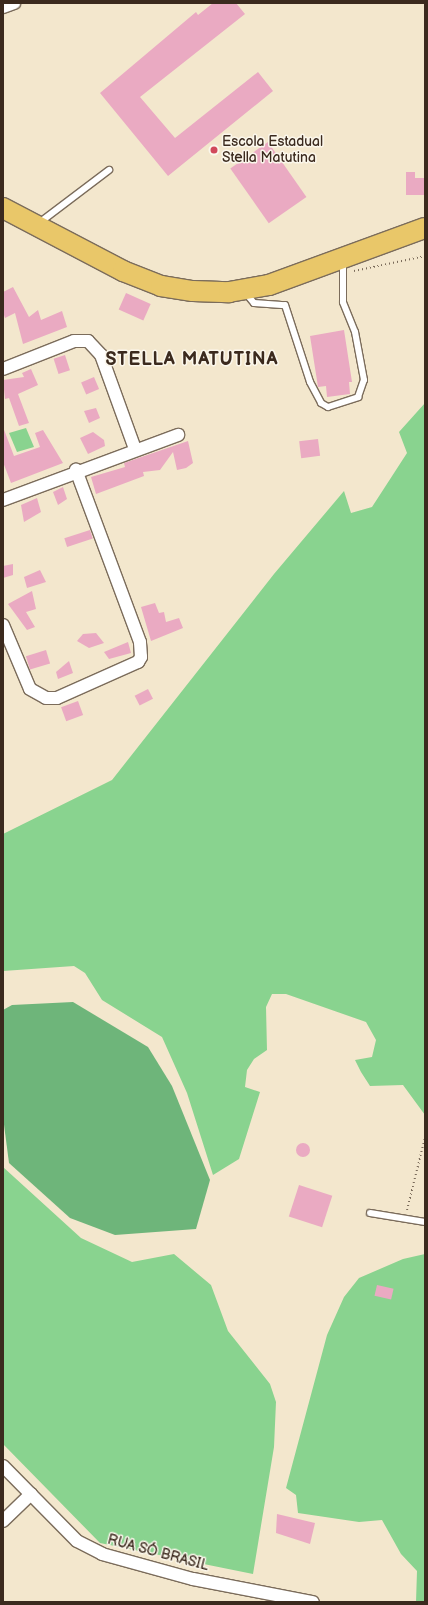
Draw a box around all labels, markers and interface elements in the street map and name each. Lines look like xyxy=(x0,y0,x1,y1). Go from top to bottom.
place label: Escola Estadual Stella Matutina xyxy=(222,134,323,166)
marker: Escola Estadual Stella Matutina xyxy=(209,145,219,155)
district label: STELLA MATUTINA xyxy=(105,349,279,371)
street label: RUA SÓ BRASIL xyxy=(105,1531,211,1575)

